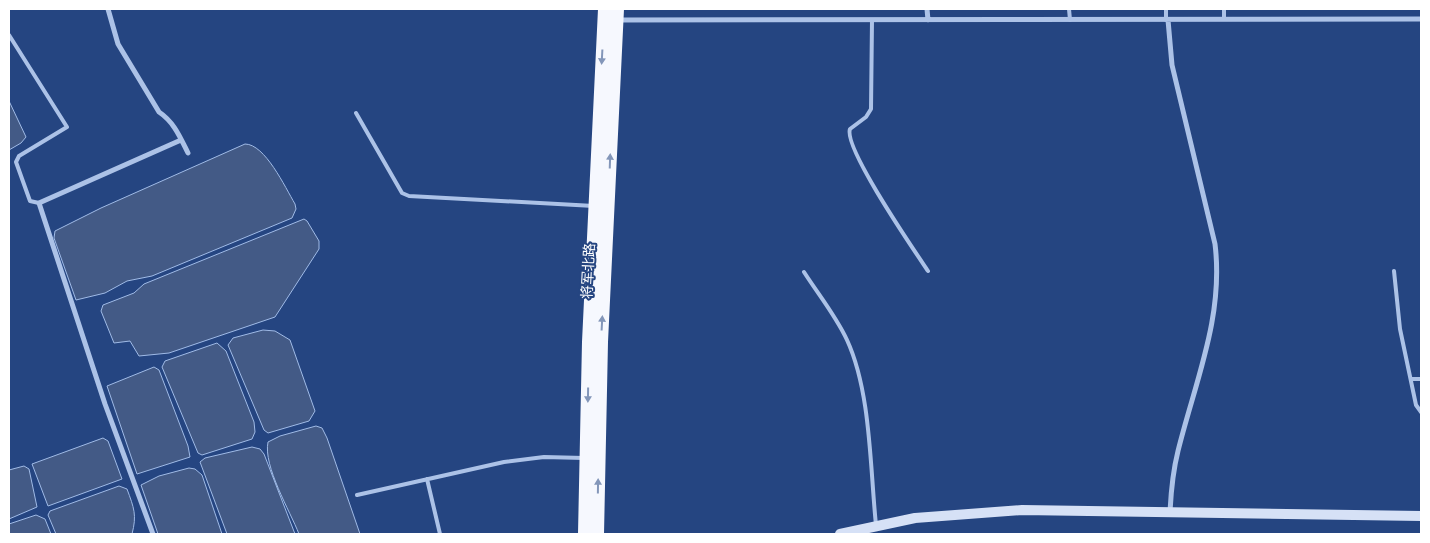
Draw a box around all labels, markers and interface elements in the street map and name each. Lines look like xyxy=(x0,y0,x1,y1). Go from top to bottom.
one-way arrow xyxy=(598,50,606,66)
one-way arrow xyxy=(606,153,614,169)
street label: 将军北路 xyxy=(579,243,597,299)
one-way arrow xyxy=(598,315,606,331)
one-way arrow xyxy=(584,387,592,403)
one-way arrow xyxy=(594,477,602,493)

